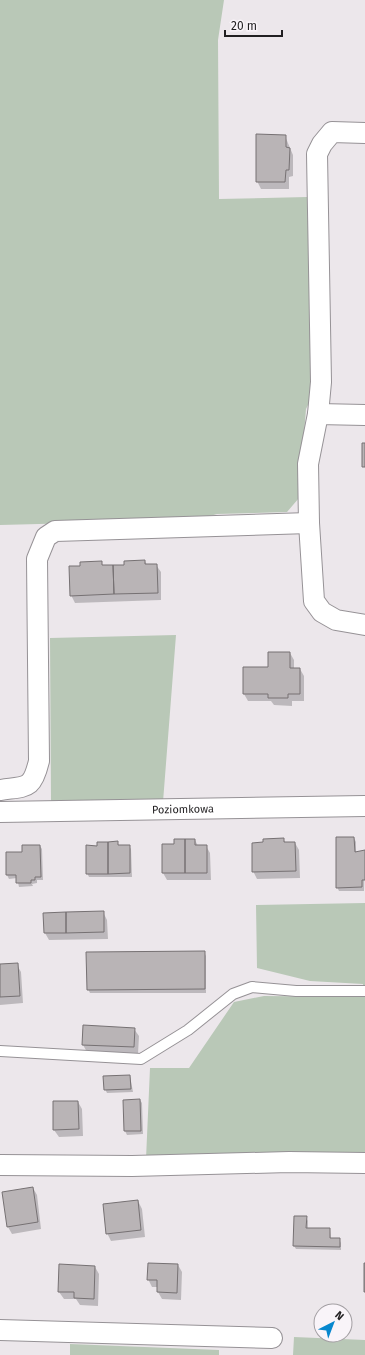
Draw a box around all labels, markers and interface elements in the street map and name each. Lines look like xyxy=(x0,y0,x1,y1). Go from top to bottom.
scale bar xyxy=(225,12,282,38)
text: 20 m xyxy=(231,19,257,33)
street label: Poziomkowa xyxy=(152,802,214,816)
north arrow xyxy=(313,1303,353,1343)
text: N xyxy=(332,1309,346,1323)

